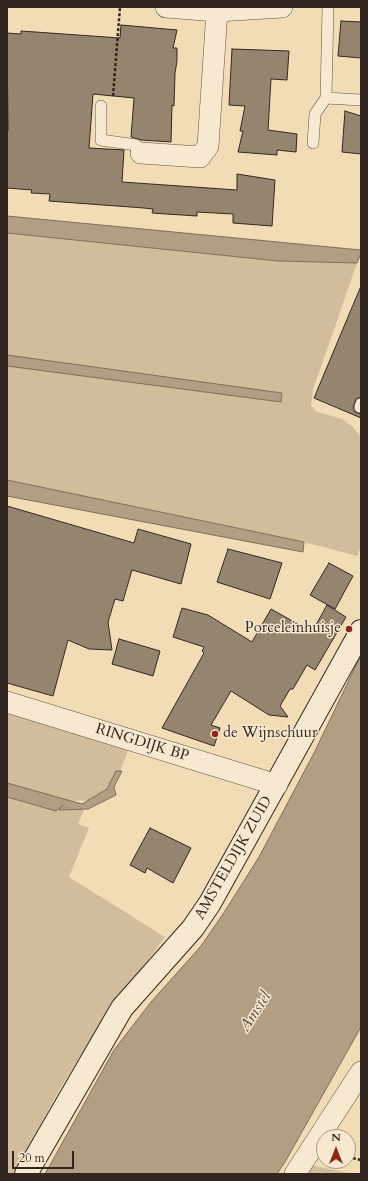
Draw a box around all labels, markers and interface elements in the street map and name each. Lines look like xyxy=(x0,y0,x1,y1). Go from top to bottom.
place label: Porceleinhuisje xyxy=(245,620,341,638)
marker: Porceleinhuisje xyxy=(344,624,354,634)
street label: RINGDIJK BP xyxy=(93,720,191,766)
place label: de Wijnschuur xyxy=(223,725,317,743)
marker: de Wijnschuur xyxy=(210,729,220,739)
street label: AMSTELDIJK ZUID xyxy=(191,793,277,923)
water label: Amstel xyxy=(236,988,276,1036)
north arrow xyxy=(316,1129,356,1169)
text: N xyxy=(331,1130,341,1145)
scale bar xyxy=(14,1143,76,1169)
text: 20 m xyxy=(19,1150,45,1166)

